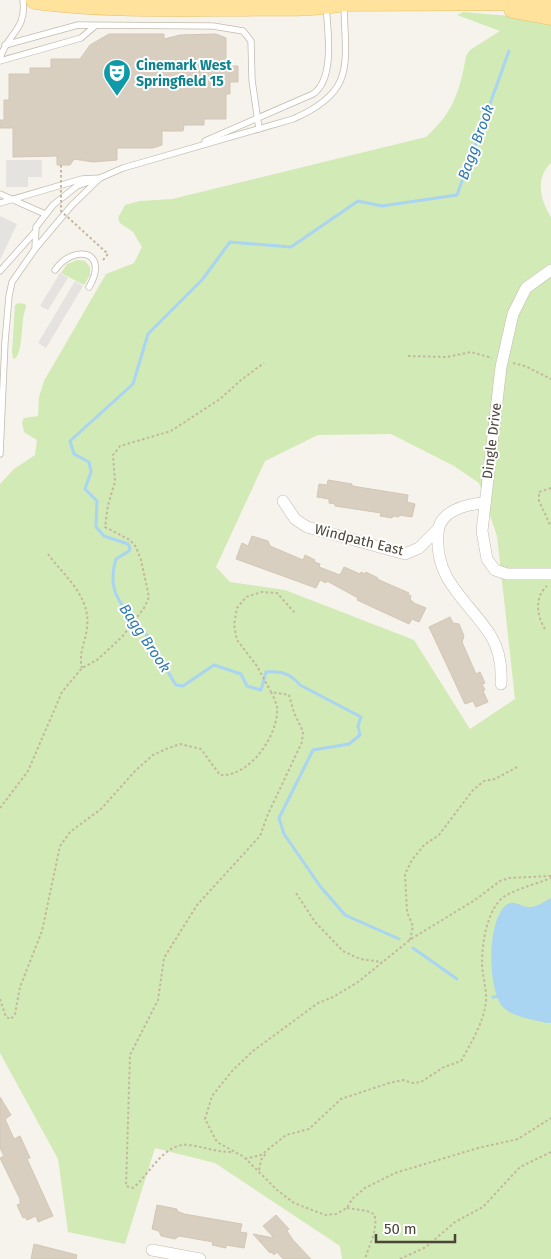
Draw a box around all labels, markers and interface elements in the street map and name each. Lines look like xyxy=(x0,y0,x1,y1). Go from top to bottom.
place label: Cinemark West Springfield 15 xyxy=(136,57,232,90)
theatre icon: Cinemark West Springfield 15 xyxy=(102,58,132,97)
water label: Bagg Brook xyxy=(454,102,498,182)
street label: Dingle Drive xyxy=(479,402,505,480)
street label: Windpath East xyxy=(313,521,406,560)
water label: Bagg Brook xyxy=(116,600,174,676)
scale bar xyxy=(376,1212,455,1244)
text: 50 m xyxy=(384,1220,417,1238)

